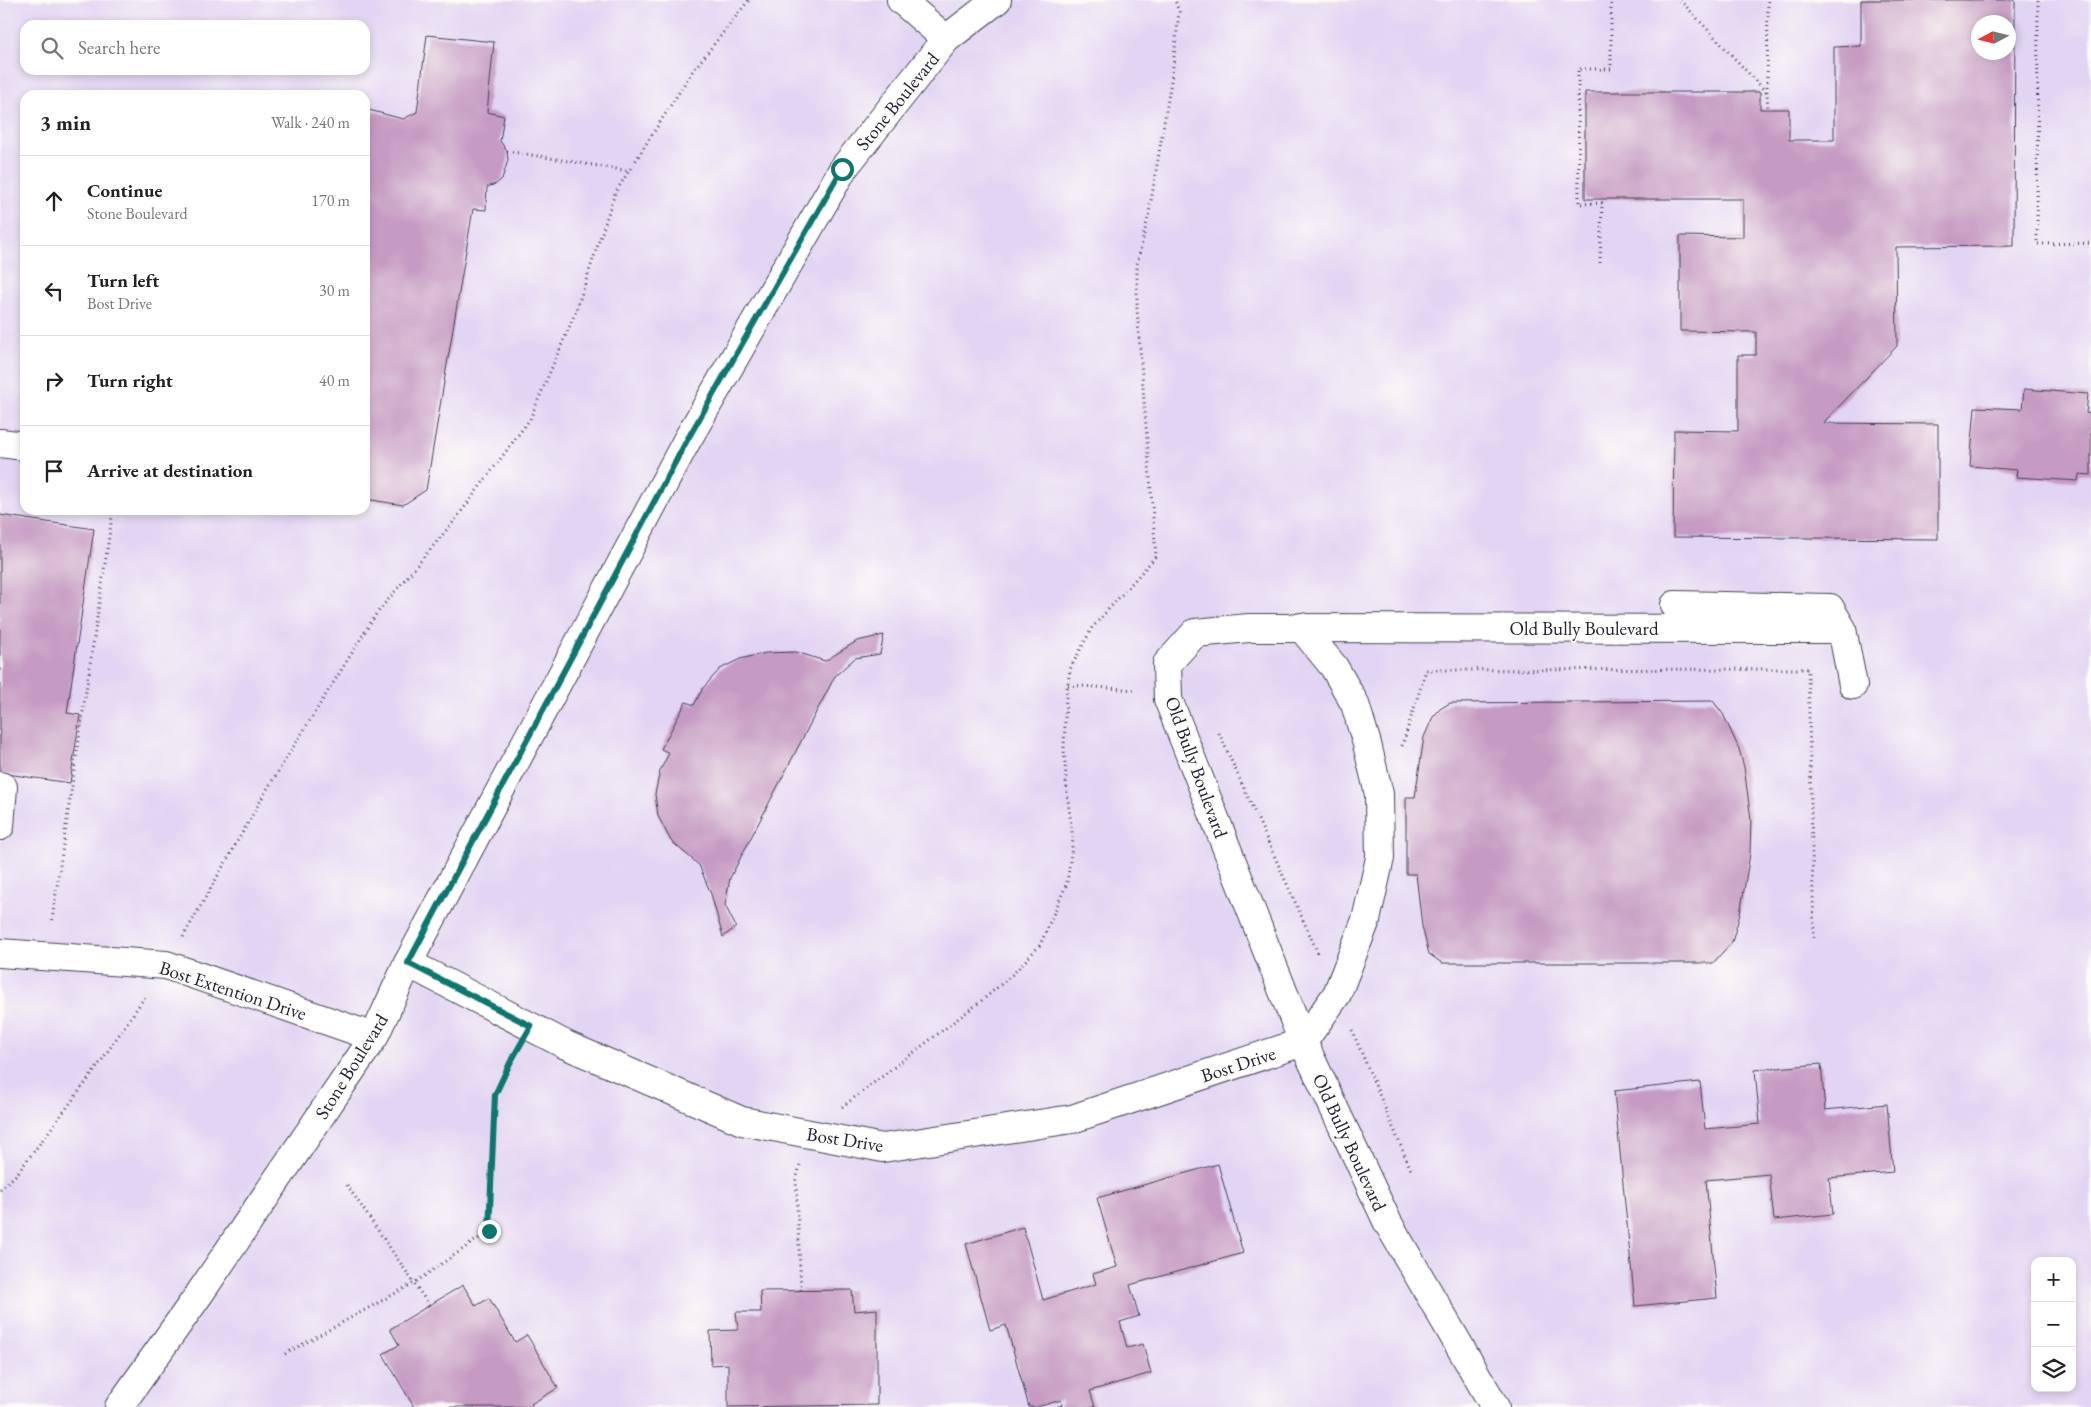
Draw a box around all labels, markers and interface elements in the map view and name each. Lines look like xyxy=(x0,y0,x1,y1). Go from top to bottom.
north arrow xyxy=(1971,15,2016,60)
search box xyxy=(20,20,370,75)
icon: search xyxy=(38,34,66,62)
text: Search here xyxy=(78,35,160,60)
street label: Stone Boulevard xyxy=(850,47,945,156)
text: 3 min xyxy=(40,109,91,136)
text: Walk · 240 m xyxy=(271,112,350,133)
route start xyxy=(831,158,854,181)
text: Continue xyxy=(87,178,162,203)
icon: ahead xyxy=(40,187,68,215)
text: 170 m xyxy=(311,190,350,211)
text: Stone Boulevard xyxy=(87,203,188,224)
text: Turn left xyxy=(87,268,159,293)
icon: left xyxy=(40,277,68,305)
text: 30 m xyxy=(319,280,350,301)
text: Bost Drive xyxy=(87,293,152,314)
icon: right xyxy=(40,367,68,395)
text: Turn right xyxy=(87,368,173,393)
text: 40 m xyxy=(319,370,350,391)
icon: arrive xyxy=(40,457,68,485)
text: Arrive at destination xyxy=(87,458,253,483)
street label: Old Bully Boulevard xyxy=(1510,616,1659,641)
street label: Old Bully Boulevard xyxy=(1159,693,1234,842)
street label: Bost Extention Drive xyxy=(156,955,310,1026)
street label: Stone Boulevard xyxy=(309,1009,394,1124)
street label: Bost Drive xyxy=(1198,1041,1279,1088)
street label: Old Bully Boulevard xyxy=(1307,1069,1393,1215)
street label: Bost Drive xyxy=(805,1121,885,1158)
route end xyxy=(478,1220,501,1243)
map controls xyxy=(2031,1257,2076,1392)
button: + xyxy=(2031,1257,2076,1302)
button: − xyxy=(2031,1302,2076,1347)
button: layers xyxy=(2031,1347,2076,1392)

